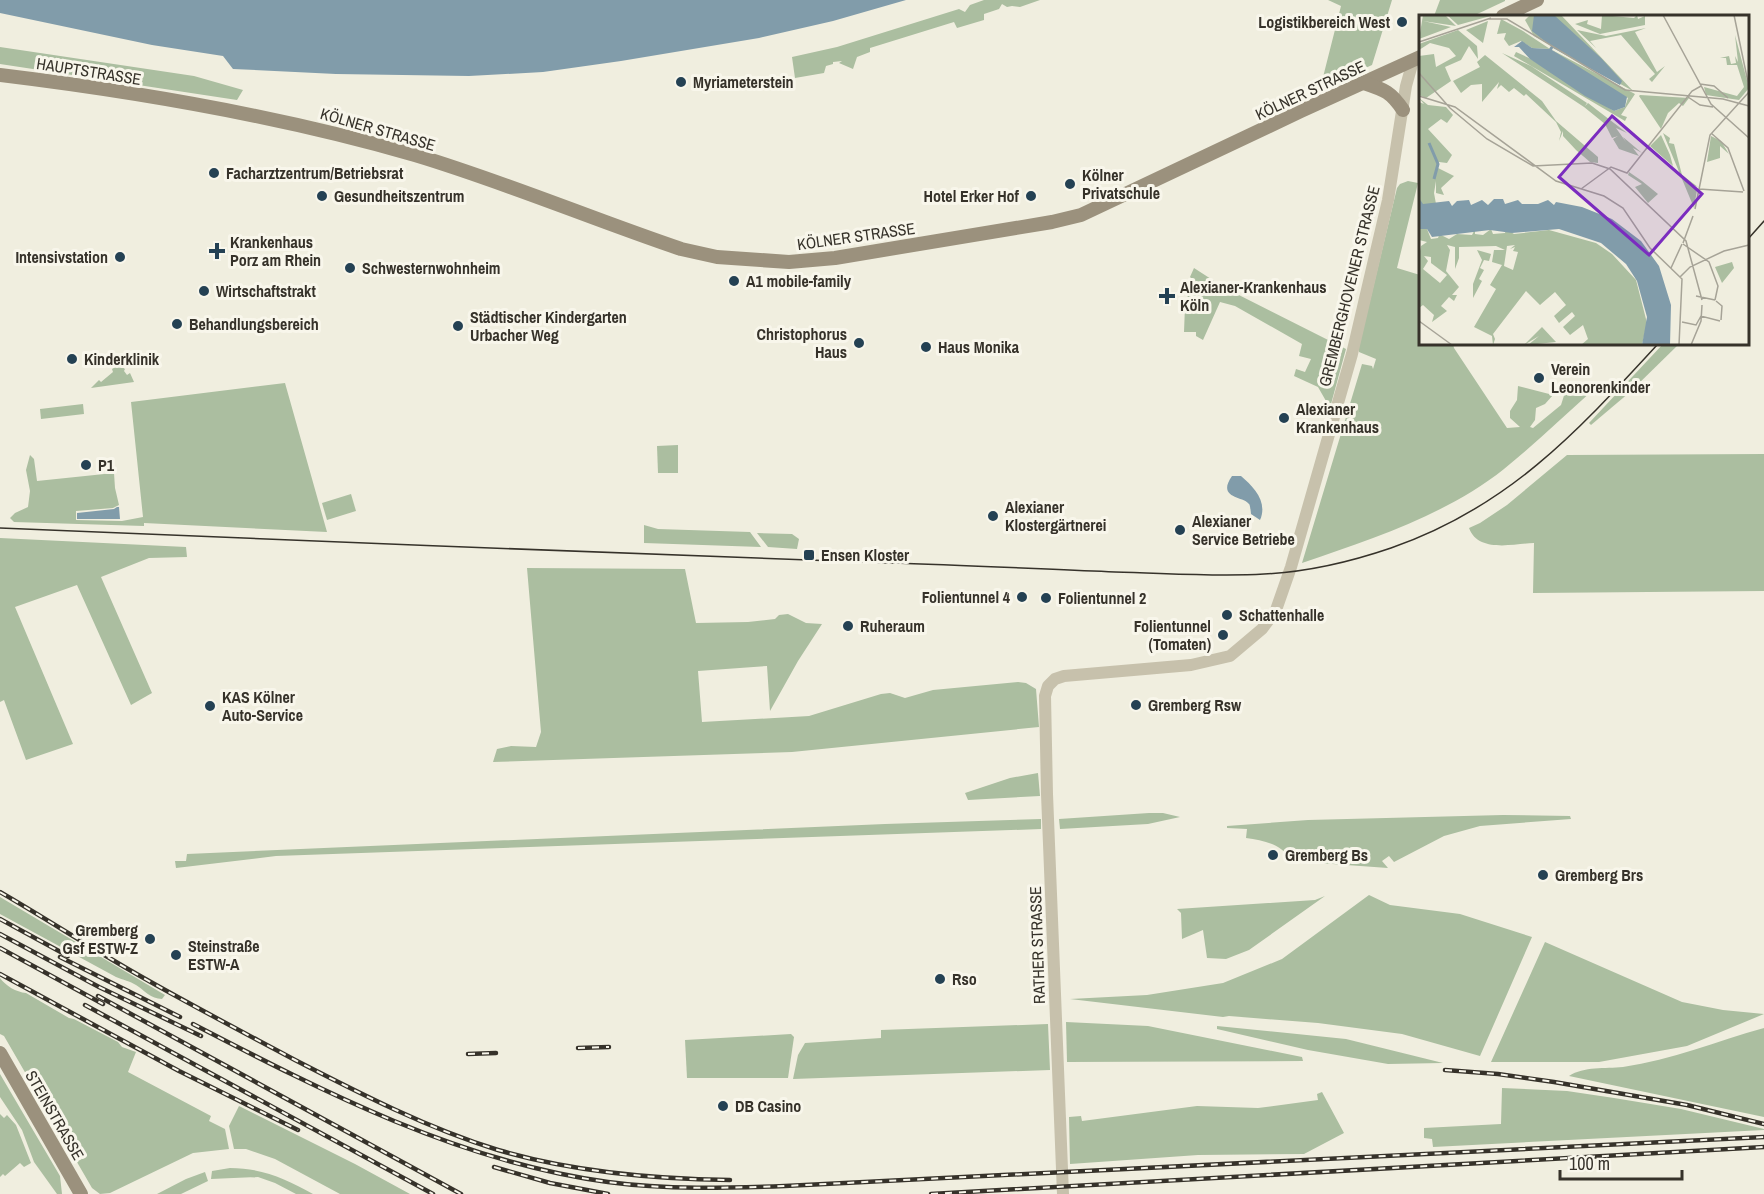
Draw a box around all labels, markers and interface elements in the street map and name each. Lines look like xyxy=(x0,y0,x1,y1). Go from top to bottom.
place label: Logistikbereich West xyxy=(1258,11,1391,33)
marker: Logistikbereich West xyxy=(1395,15,1409,29)
inset map xyxy=(1419,15,1749,345)
street label: HAUPTSTRASSE xyxy=(35,52,143,90)
street label: KÖLNER STRASSE xyxy=(1251,55,1369,125)
place label: Myriameterstein xyxy=(693,71,794,93)
marker: Myriameterstein xyxy=(674,75,688,89)
street label: KÖLNER STRASSE xyxy=(318,102,438,156)
place label: Facharztzentrum/Betriebsrat xyxy=(226,162,404,184)
place label: Kölner Privatschule xyxy=(1082,164,1160,204)
marker: Facharztzentrum/Betriebsrat xyxy=(207,166,221,180)
marker: Kölner Privatschule xyxy=(1063,177,1077,191)
street label: GREMBERGHOVENER STRASSE xyxy=(1313,183,1385,389)
place label: Gesundheitszentrum xyxy=(334,185,465,207)
place label: Hotel Erker Hof xyxy=(923,185,1020,207)
marker: Gesundheitszentrum xyxy=(315,189,329,203)
marker: Hotel Erker Hof xyxy=(1024,189,1038,203)
street label: KÖLNER STRASSE xyxy=(796,217,916,255)
place label: Krankenhaus Porz am Rhein xyxy=(230,231,321,271)
marker: Krankenhaus Porz am Rhein xyxy=(208,242,226,260)
place label: Intensivstation xyxy=(15,246,108,268)
marker: Intensivstation xyxy=(113,250,127,264)
place label: Schwesternwohnheim xyxy=(362,257,501,279)
marker: Schwesternwohnheim xyxy=(343,261,357,275)
place label: A1 mobile-family xyxy=(746,270,852,292)
marker: A1 mobile-family xyxy=(727,274,741,288)
place label: Alexianer-Krankenhaus Köln xyxy=(1180,276,1327,316)
place label: Wirtschaftstrakt xyxy=(216,280,316,302)
marker: Wirtschaftstrakt xyxy=(197,284,211,298)
marker: Alexianer-Krankenhaus Köln xyxy=(1158,287,1176,305)
place label: Städtischer Kindergarten Urbacher Weg xyxy=(470,306,627,346)
place label: Behandlungsbereich xyxy=(189,313,319,335)
marker: Behandlungsbereich xyxy=(170,317,184,331)
marker: Städtischer Kindergarten Urbacher Weg xyxy=(451,319,465,333)
place label: Christophorus Haus xyxy=(757,323,847,363)
marker: Christophorus Haus xyxy=(852,336,866,350)
place label: Haus Monika xyxy=(938,336,1020,358)
marker: Haus Monika xyxy=(919,340,933,354)
place label: Kinderklinik xyxy=(84,348,160,370)
marker: Kinderklinik xyxy=(65,352,79,366)
place label: Verein Leonorenkinder xyxy=(1551,358,1651,398)
marker: Verein Leonorenkinder xyxy=(1532,371,1546,385)
place label: Alexianer Krankenhaus xyxy=(1296,398,1379,438)
marker: Alexianer Krankenhaus xyxy=(1277,411,1291,425)
place label: P1 xyxy=(98,454,115,476)
marker: P1 xyxy=(79,458,93,472)
place label: Alexianer Klostergärtnerei xyxy=(1005,496,1106,536)
marker: Alexianer Klostergärtnerei xyxy=(986,509,1000,523)
place label: Alexianer Service Betriebe xyxy=(1192,510,1295,550)
marker: Alexianer Service Betriebe xyxy=(1173,523,1187,537)
place label: Ensen Kloster xyxy=(821,544,910,566)
marker: Ensen Kloster xyxy=(802,548,816,562)
place label: Folientunnel 4 xyxy=(922,586,1011,608)
place label: Folientunnel 2 xyxy=(1058,587,1146,609)
marker: Folientunnel 4 xyxy=(1015,590,1029,604)
marker: Folientunnel 2 xyxy=(1039,591,1053,605)
place label: Schattenhalle xyxy=(1239,604,1324,626)
marker: Schattenhalle xyxy=(1220,608,1234,622)
place label: Ruheraum xyxy=(860,615,925,637)
place label: Folientunnel (Tomaten) xyxy=(1134,615,1211,655)
marker: Ruheraum xyxy=(841,619,855,633)
marker: Folientunnel (Tomaten) xyxy=(1216,628,1230,642)
place label: KAS Kölner Auto-Service xyxy=(222,686,303,726)
place label: Gremberg Rsw xyxy=(1148,694,1242,716)
marker: Gremberg Rsw xyxy=(1129,698,1143,712)
marker: KAS Kölner Auto-Service xyxy=(203,699,217,713)
place label: Gremberg Bs xyxy=(1285,844,1368,866)
marker: Gremberg Bs xyxy=(1266,848,1280,862)
place label: Gremberg Brs xyxy=(1555,864,1643,886)
marker: Gremberg Brs xyxy=(1536,868,1550,882)
street label: RATHER STRASSE xyxy=(1024,886,1050,1004)
place label: Gremberg Gsf ESTW-Z xyxy=(62,919,138,959)
marker: Gremberg Gsf ESTW-Z xyxy=(143,932,157,946)
place label: Steinstraße ESTW-A xyxy=(188,935,259,975)
marker: Steinstraße ESTW-A xyxy=(169,948,183,962)
place label: Rso xyxy=(952,968,977,990)
marker: Rso xyxy=(933,972,947,986)
street label: STEINSTRASSE xyxy=(21,1066,89,1164)
place label: DB Casino xyxy=(735,1095,801,1117)
marker: DB Casino xyxy=(716,1099,730,1113)
scale bar xyxy=(1560,1143,1682,1181)
text: 100 m xyxy=(1569,1151,1610,1176)

